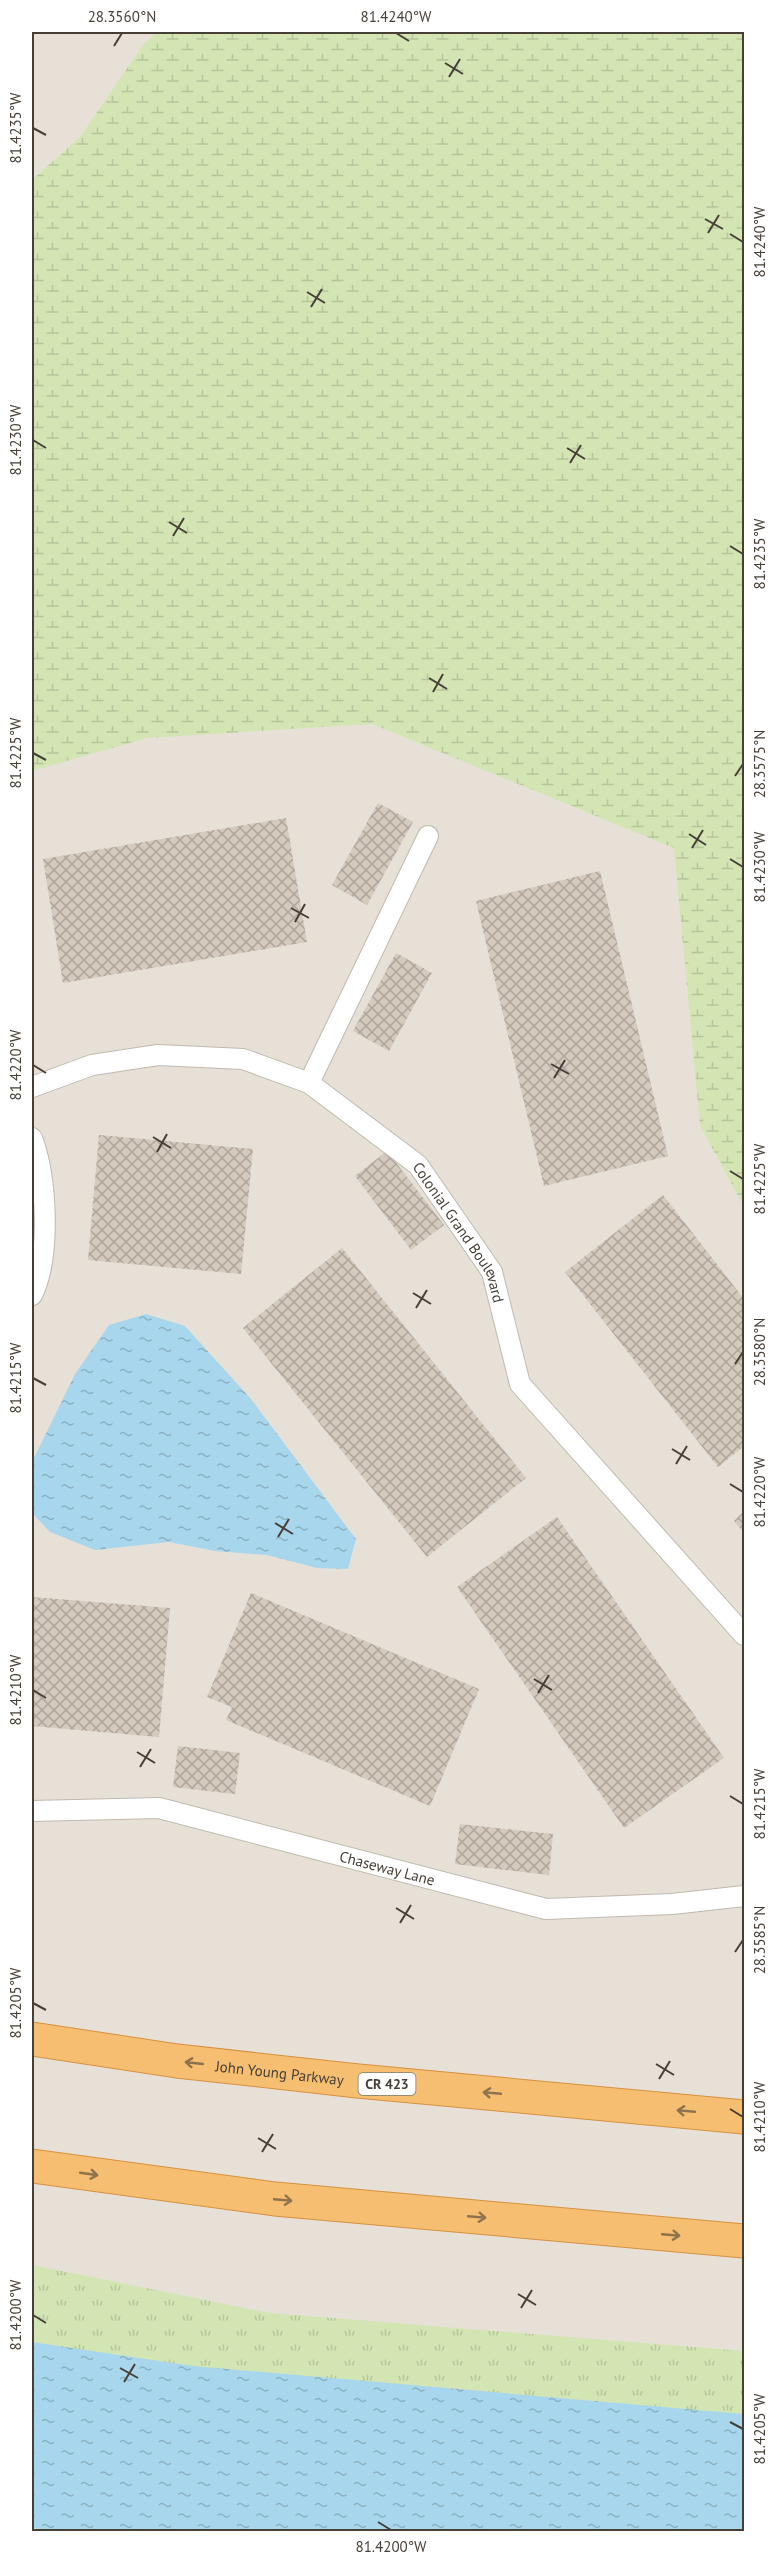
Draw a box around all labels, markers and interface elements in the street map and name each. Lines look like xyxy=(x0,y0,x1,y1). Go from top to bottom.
text: 28.3560°N xyxy=(88,7,156,26)
text: 81.4240°W xyxy=(360,7,432,26)
text: 81.4235°W xyxy=(6,92,25,164)
text: 81.4240°W xyxy=(750,206,769,278)
text: 81.4230°W xyxy=(6,404,25,476)
text: 81.4235°W xyxy=(750,518,769,590)
text: 81.4225°W xyxy=(6,717,25,789)
text: 28.3575°N xyxy=(750,730,769,798)
text: 81.4230°W xyxy=(750,831,769,903)
text: 81.4220°W xyxy=(6,1029,25,1101)
text: 81.4225°W xyxy=(750,1143,769,1215)
street label: Colonial Grand Boulevard xyxy=(409,1158,509,1304)
text: 28.3580°N xyxy=(750,1318,769,1386)
text: 81.4215°W xyxy=(6,1342,25,1414)
text: 81.4220°W xyxy=(750,1456,769,1528)
text: 81.4210°W xyxy=(6,1654,25,1726)
text: 81.4215°W xyxy=(750,1768,769,1840)
street label: Chaseway Lane xyxy=(338,1846,437,1889)
text: 28.3585°N xyxy=(750,1906,769,1974)
text: 81.4205°W xyxy=(6,1967,25,2039)
street label: John Young Parkway xyxy=(214,2056,345,2089)
one-way arrow xyxy=(184,2057,204,2068)
road number: CR 423 xyxy=(358,2073,416,2095)
text: 81.4210°W xyxy=(750,2081,769,2153)
one-way arrow xyxy=(483,2088,503,2099)
one-way arrow xyxy=(677,2105,697,2116)
one-way arrow xyxy=(79,2168,99,2179)
one-way arrow xyxy=(272,2195,292,2206)
one-way arrow xyxy=(466,2212,486,2223)
one-way arrow xyxy=(661,2230,681,2241)
text: 81.4200°W xyxy=(6,2279,25,2351)
text: 81.4205°W xyxy=(750,2393,769,2465)
text: 81.4200°W xyxy=(355,2537,427,2556)

